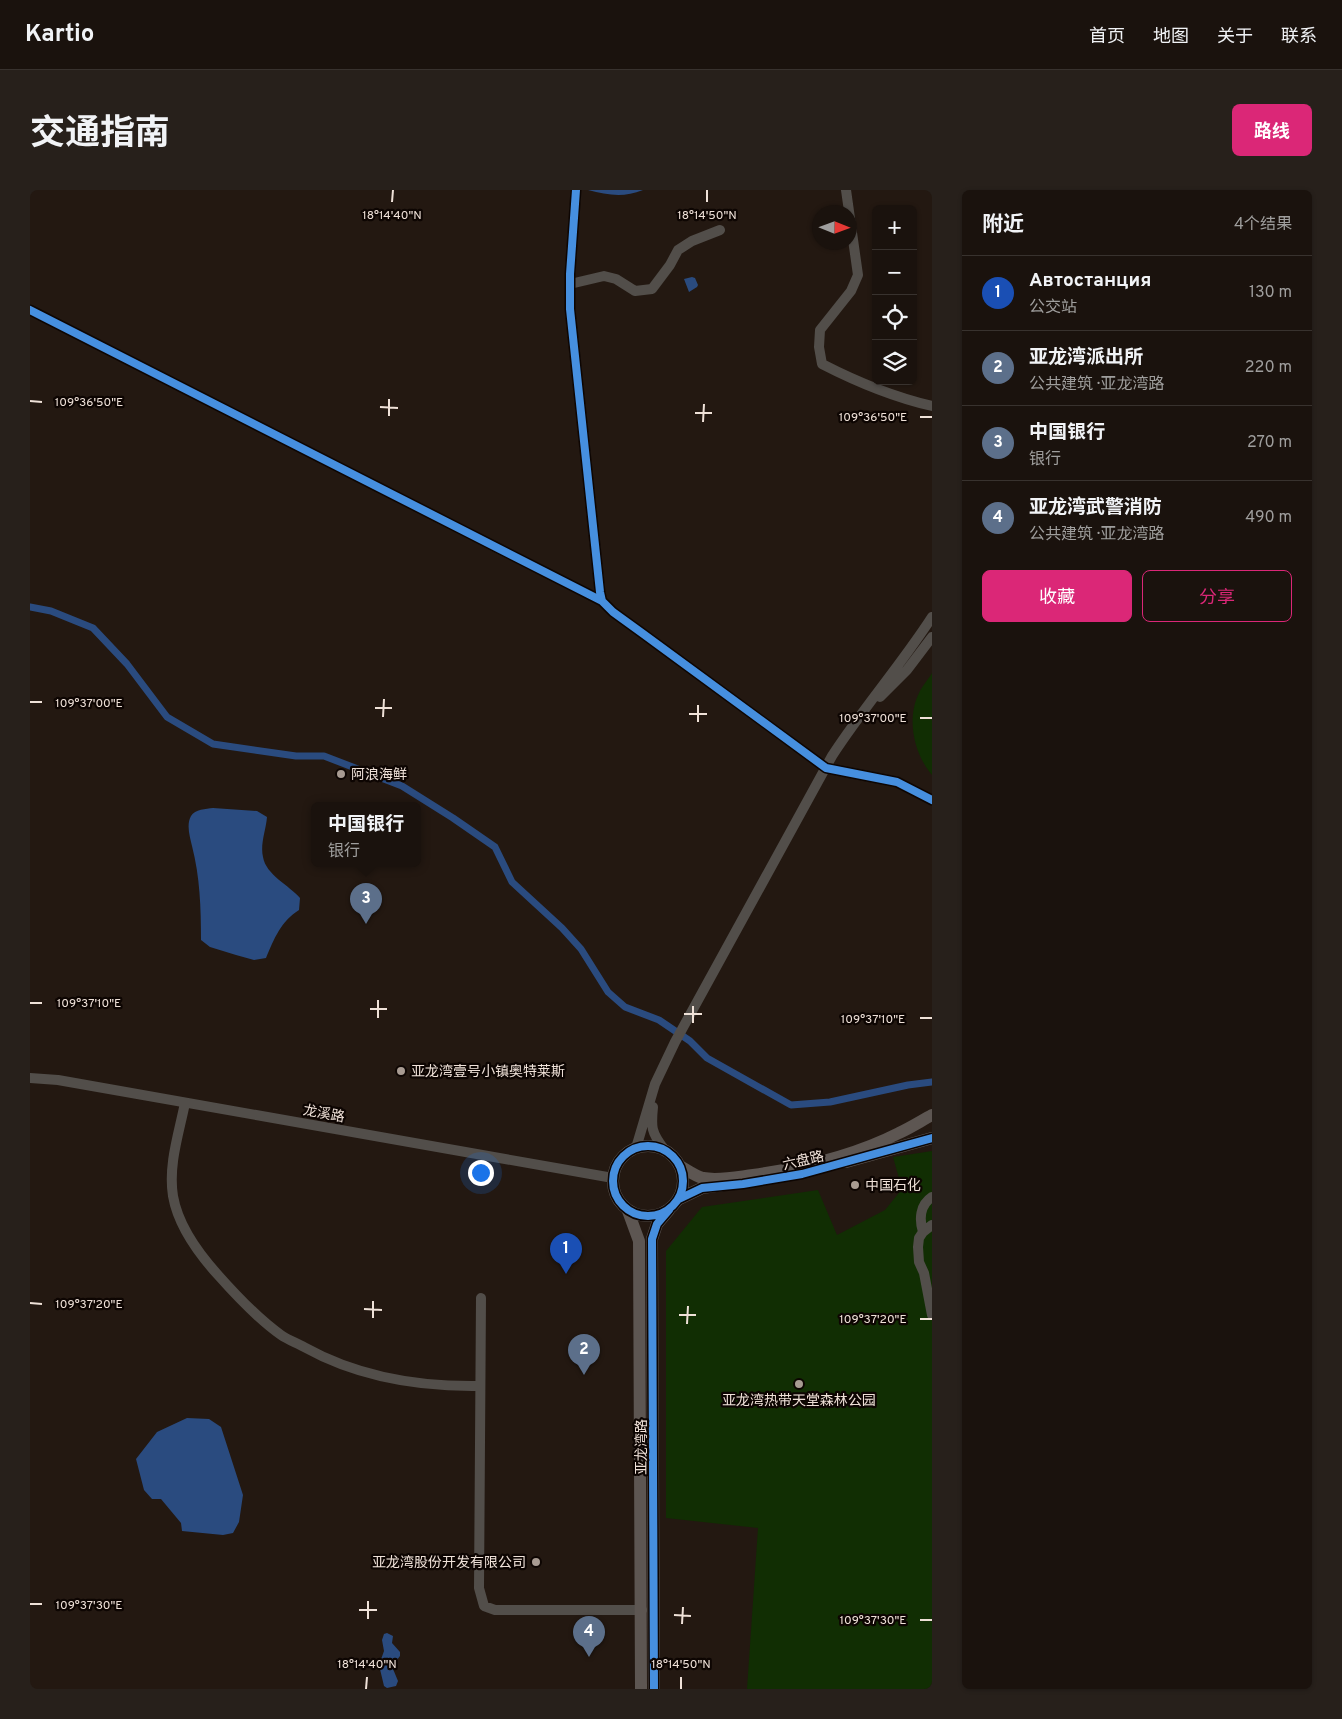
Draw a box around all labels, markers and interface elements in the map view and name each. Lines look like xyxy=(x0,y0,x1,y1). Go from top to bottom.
text: Kartio xyxy=(25,20,94,50)
text: 首页 xyxy=(1089,26,1125,49)
text: 地图 xyxy=(1153,26,1189,49)
text: 关于 xyxy=(1217,26,1253,49)
text: 联系 xyxy=(1281,26,1317,49)
button: 路线 xyxy=(1232,104,1312,156)
text: 交通指南 xyxy=(30,113,170,157)
north arrow xyxy=(812,205,857,250)
map controls xyxy=(872,205,917,385)
button: + xyxy=(872,205,917,250)
text: 18°14'40"N xyxy=(362,208,422,224)
text: 18°14'50"N xyxy=(677,208,737,224)
text: 附近 xyxy=(982,212,1024,239)
text: 4个结果 xyxy=(1234,215,1292,235)
button: − xyxy=(872,250,917,295)
text: Автостанция xyxy=(1029,269,1151,293)
text: 1 xyxy=(995,283,1001,303)
text: 130 m xyxy=(1249,283,1292,303)
button: locate xyxy=(872,295,917,340)
text: 公交站 xyxy=(1029,298,1077,318)
button: layers xyxy=(872,340,917,385)
text: 亚龙湾派出所 xyxy=(1029,346,1143,370)
text: 2 xyxy=(993,358,1003,378)
text: 220 m xyxy=(1245,358,1292,378)
text: 公共建筑 · 亚龙湾路 xyxy=(1029,375,1165,395)
text: 109°36'50"E xyxy=(55,395,123,411)
text: 109°36'50"E xyxy=(839,410,907,426)
text: 中国银行 xyxy=(1029,421,1105,445)
text: 3 xyxy=(993,433,1003,453)
text: 270 m xyxy=(1247,433,1292,453)
text: 银行 xyxy=(1029,450,1061,470)
text: 亚龙湾武警消防 xyxy=(1029,496,1162,520)
text: 4 xyxy=(993,508,1003,528)
text: 490 m xyxy=(1245,508,1292,528)
text: 公共建筑 · 亚龙湾路 xyxy=(1029,525,1165,545)
button: 收藏 xyxy=(982,570,1132,622)
button: 分享 xyxy=(1142,570,1292,622)
text: 109°37'00"E xyxy=(55,696,123,712)
text: 109°37'00"E xyxy=(839,711,907,727)
place label: 阿浪海鲜 xyxy=(351,767,407,784)
marker: 阿浪海鲜 xyxy=(335,768,347,780)
popup xyxy=(311,802,421,867)
text: 中国银行 xyxy=(328,813,404,837)
text: 银行 xyxy=(328,842,360,862)
pin: 3 xyxy=(350,883,382,924)
text: 109°37'10"E xyxy=(57,996,121,1012)
text: 109°37'10"E xyxy=(841,1012,905,1028)
place label: 亚龙湾壹号小镇·奥特莱斯 xyxy=(411,1063,565,1081)
marker: 亚龙湾壹号小镇·奥特莱斯 xyxy=(395,1065,407,1077)
street label: 龙溪路 xyxy=(302,1101,346,1126)
street label: 六盘路 xyxy=(781,1147,826,1174)
your location xyxy=(468,1160,494,1186)
place label: 中国石化 xyxy=(865,1177,921,1195)
marker: 中国石化 xyxy=(849,1179,861,1191)
pin: 1 xyxy=(550,1233,582,1274)
text: 109°37'20"E xyxy=(55,1297,123,1313)
text: 109°37'20"E xyxy=(839,1312,907,1328)
pin: 2 xyxy=(568,1334,600,1375)
marker: 亚龙湾热带天堂森林公园 xyxy=(793,1378,805,1390)
place label: 亚龙湾热带天堂森林公园 xyxy=(722,1392,876,1410)
street label: 亚龙湾路 xyxy=(633,1419,651,1475)
place label: 亚龙湾股份开发有限公司 xyxy=(372,1554,526,1572)
marker: 亚龙湾股份开发有限公司 xyxy=(530,1556,542,1568)
text: 109°37'30"E xyxy=(55,1598,123,1614)
text: 109°37'30"E xyxy=(839,1613,907,1629)
pin: 4 xyxy=(573,1616,605,1657)
text: 18°14'40"N xyxy=(337,1657,397,1673)
text: 18°14'50"N xyxy=(651,1657,711,1673)

